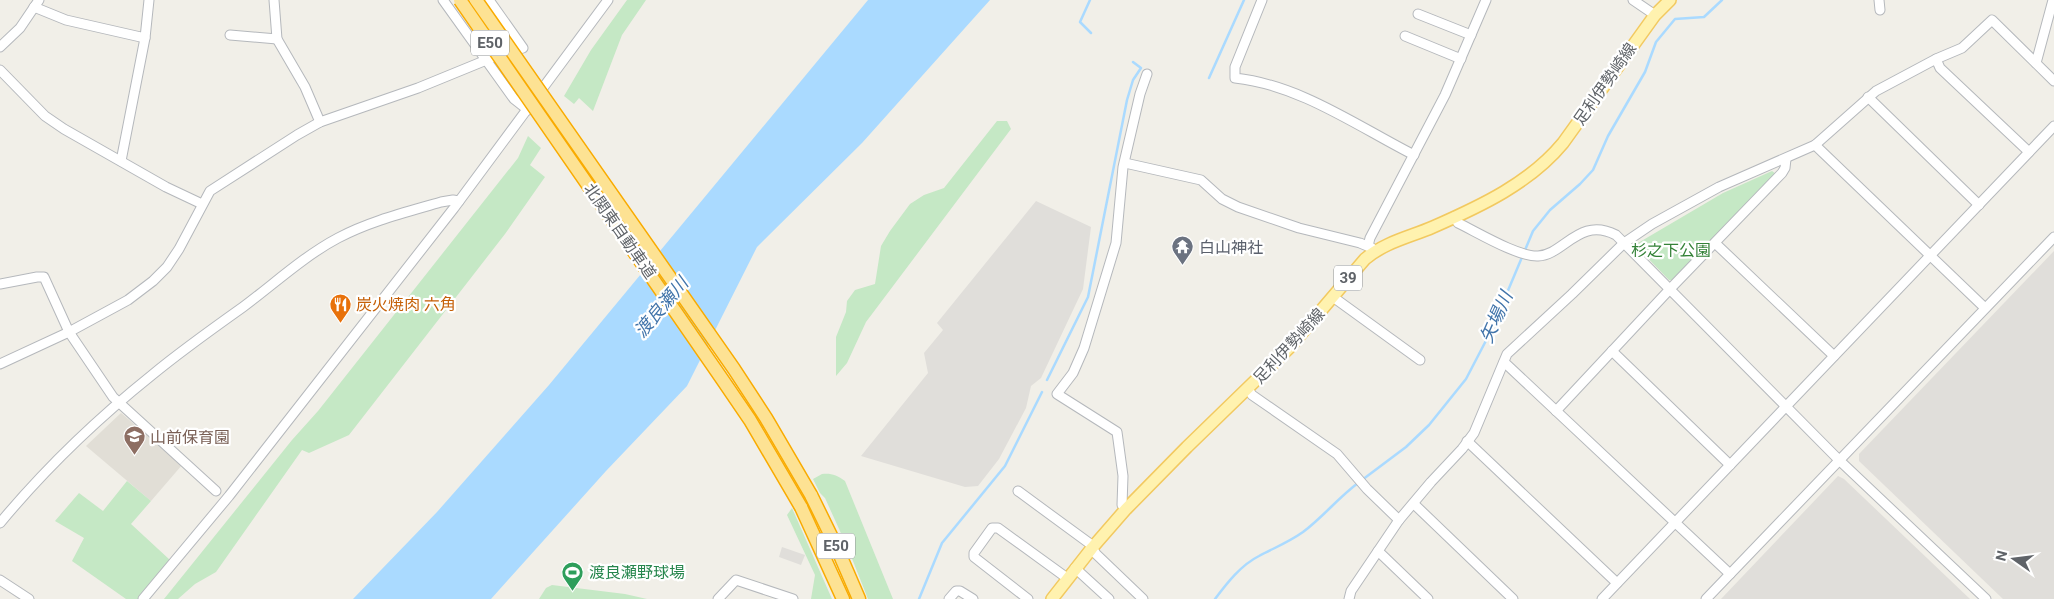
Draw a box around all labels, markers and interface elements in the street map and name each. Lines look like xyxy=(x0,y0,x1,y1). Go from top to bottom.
road number: E50 xyxy=(471,30,509,56)
street label: 足利伊勢崎線 xyxy=(1570,39,1640,129)
street label: 北関東自動車道 xyxy=(580,180,660,282)
temple icon: 白山神社 xyxy=(1171,235,1195,266)
place label: 白山神社 xyxy=(1199,238,1263,257)
park label: 杉之下公園 xyxy=(1631,241,1711,260)
road number: 39 xyxy=(1334,266,1362,290)
water label: 渡良瀬川 xyxy=(630,271,693,341)
water label: 矢場川 xyxy=(1475,286,1517,346)
restaurant icon: 炭火焼肉 六角 xyxy=(328,292,352,323)
place label: 炭火焼肉 六角 xyxy=(356,295,456,314)
street label: 足利伊勢崎線 xyxy=(1249,304,1329,388)
school or university icon: 山前保育園 xyxy=(122,425,146,456)
place label: 山前保育園 xyxy=(150,428,230,447)
road number: E50 xyxy=(817,534,855,558)
north arrow xyxy=(1989,534,2039,584)
text: N xyxy=(1992,549,2010,563)
sports icon: 渡良瀬野球場 xyxy=(561,560,585,591)
place label: 渡良瀬野球場 xyxy=(589,563,685,582)

